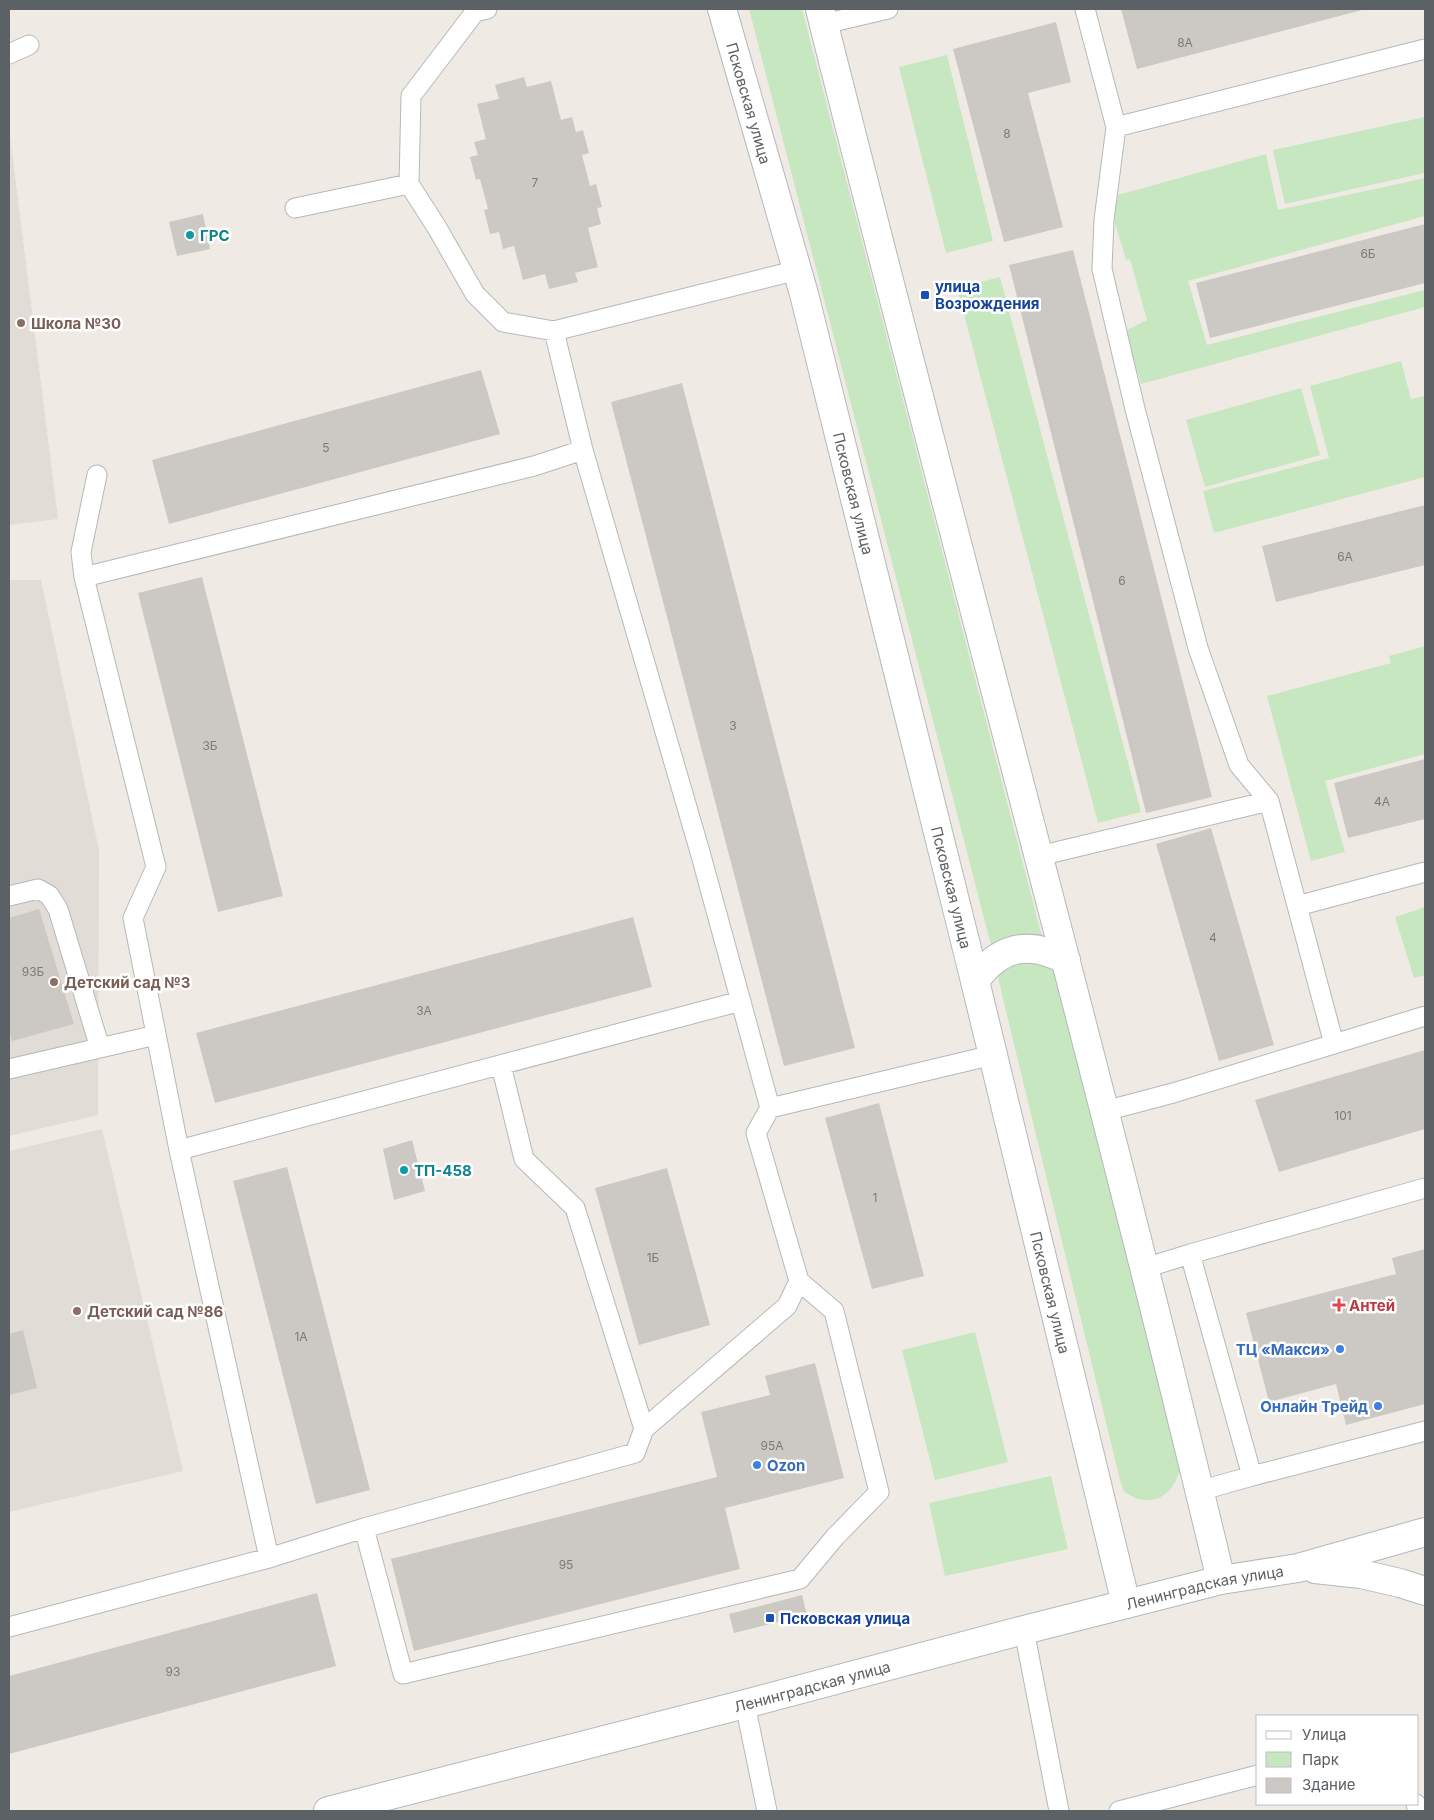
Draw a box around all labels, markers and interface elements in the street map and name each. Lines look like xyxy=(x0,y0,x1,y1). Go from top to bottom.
house number: 8А xyxy=(1177,35,1193,50)
street label: Псковская улица xyxy=(723,40,776,166)
house number: 8 xyxy=(1003,126,1011,141)
house number: 7 xyxy=(532,175,539,190)
place label: ГРС xyxy=(200,226,230,245)
marker: ГРС xyxy=(184,229,196,241)
house number: 6Б xyxy=(1360,246,1376,261)
place label: улица Возрождения xyxy=(935,277,1040,313)
marker: улица Возрождения xyxy=(919,289,931,301)
place label: Школа №30 xyxy=(31,314,121,333)
marker: Школа №30 xyxy=(15,317,27,329)
street label: Псковская улица xyxy=(829,430,878,556)
house number: 5 xyxy=(322,440,330,455)
house number: 6А xyxy=(1337,549,1353,564)
house number: 6 xyxy=(1118,573,1126,588)
house number: 3 xyxy=(729,718,737,733)
house number: 3Б xyxy=(202,738,218,753)
house number: 4А xyxy=(1374,794,1390,809)
street label: Псковская улица xyxy=(927,824,976,950)
house number: 4 xyxy=(1209,930,1217,945)
house number: 93Б xyxy=(22,964,45,979)
place label: Детский сад №3 xyxy=(64,973,191,992)
marker: Детский сад №3 xyxy=(48,976,60,988)
house number: 3А xyxy=(416,1003,432,1018)
house number: 101 xyxy=(1334,1108,1352,1123)
place label: ТП-458 xyxy=(414,1161,472,1180)
marker: ТП-458 xyxy=(398,1164,410,1176)
house number: 1 xyxy=(873,1190,877,1205)
street label: Псковская улица xyxy=(1026,1229,1074,1356)
house number: 1Б xyxy=(647,1250,660,1265)
place label: Антей xyxy=(1349,1296,1395,1315)
marker: Антей xyxy=(1333,1299,1345,1311)
place label: Детский сад №86 xyxy=(87,1302,224,1321)
marker: Детский сад №86 xyxy=(71,1305,83,1317)
house number: 1А xyxy=(294,1329,308,1344)
place label: ТЦ «Макси» xyxy=(1236,1340,1330,1359)
marker: ТЦ «Макси» xyxy=(1334,1343,1346,1355)
place label: Онлайн Трейд xyxy=(1260,1397,1368,1416)
marker: Онлайн Трейд xyxy=(1372,1400,1384,1412)
house number: 95А xyxy=(760,1438,784,1453)
place label: Ozon xyxy=(767,1456,805,1475)
marker: Ozon xyxy=(751,1459,763,1471)
house number: 95 xyxy=(559,1557,573,1572)
street label: Ленинградская улица xyxy=(1124,1561,1285,1613)
place label: Псковская улица xyxy=(780,1609,910,1628)
marker: Псковская улица xyxy=(764,1612,776,1624)
street label: Ленинградская улица xyxy=(732,1656,892,1716)
house number: 93 xyxy=(166,1664,180,1679)
legend xyxy=(1256,1715,1419,1805)
text: Улица xyxy=(1302,1725,1346,1744)
text: Парк xyxy=(1302,1750,1339,1769)
text: Здание xyxy=(1302,1775,1356,1794)

